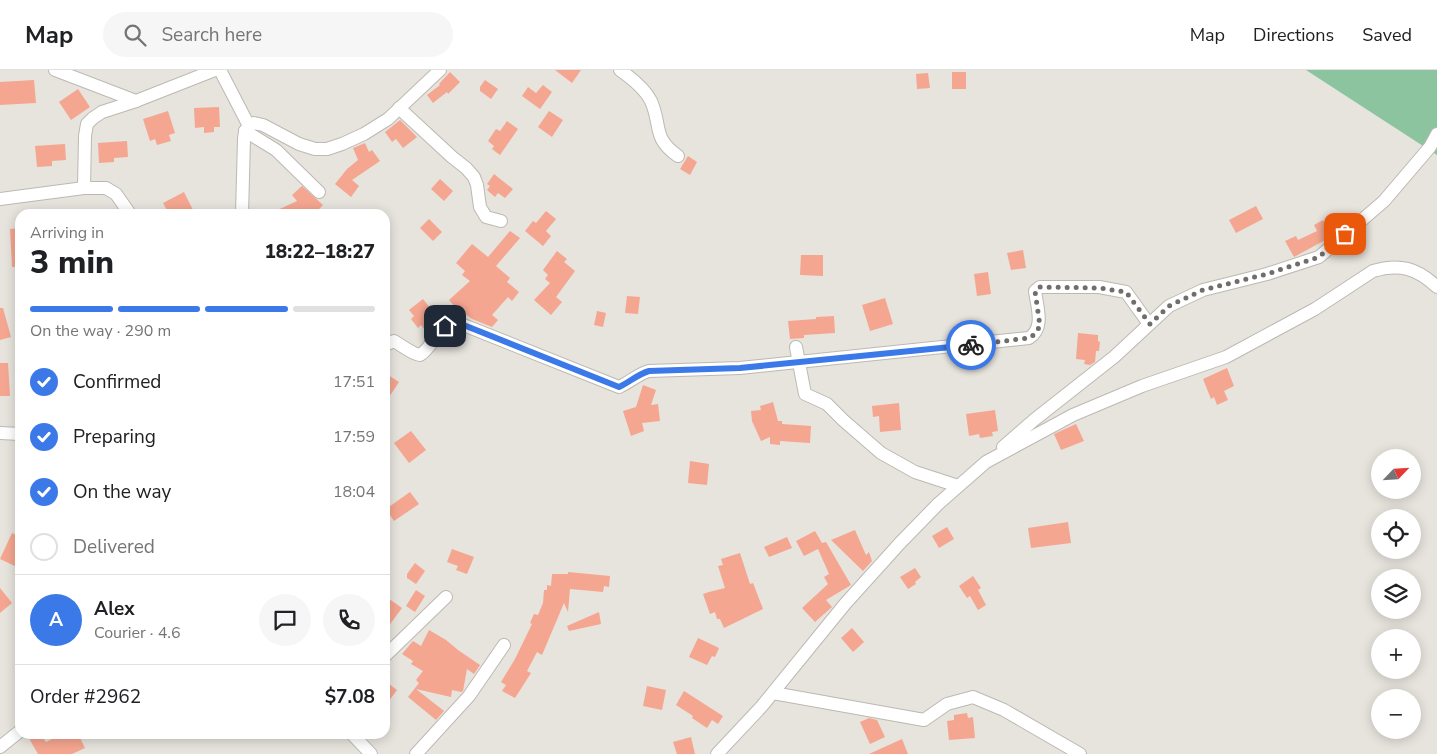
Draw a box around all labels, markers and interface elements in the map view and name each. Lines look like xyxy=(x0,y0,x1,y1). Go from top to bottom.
search box xyxy=(103,12,453,57)
text: Map xyxy=(25,19,73,51)
icon: search xyxy=(121,21,149,49)
text: Search here xyxy=(161,22,262,48)
text: Map xyxy=(1190,23,1225,47)
text: Directions xyxy=(1253,23,1334,47)
text: Saved xyxy=(1362,23,1412,47)
pin xyxy=(1324,213,1366,255)
icon: bag xyxy=(1331,220,1359,248)
text: Arriving in xyxy=(30,222,104,244)
text: 18:22–18:27 xyxy=(264,239,375,265)
text: 3 min xyxy=(30,241,114,284)
pin xyxy=(424,305,466,347)
icon: home xyxy=(431,312,459,340)
text: On the way · 290 m xyxy=(30,320,171,342)
courier xyxy=(946,320,996,370)
icon: bike xyxy=(957,331,985,359)
icon: check xyxy=(30,368,58,396)
text: Confirmed xyxy=(73,369,161,395)
text: 17:51 xyxy=(333,371,375,393)
icon: check xyxy=(30,423,58,451)
text: Preparing xyxy=(73,424,156,450)
text: 17:59 xyxy=(333,426,375,448)
north arrow xyxy=(1371,449,1421,499)
map controls xyxy=(1371,449,1421,739)
icon: check xyxy=(30,478,58,506)
text: On the way xyxy=(73,479,171,505)
text: 18:04 xyxy=(333,481,375,503)
button: locate xyxy=(1371,509,1421,559)
text: Delivered xyxy=(73,534,155,560)
button: layers xyxy=(1371,569,1421,619)
button: chat xyxy=(259,594,311,646)
button: phone xyxy=(323,594,375,646)
text: Alex xyxy=(94,596,135,622)
text: A xyxy=(49,607,63,633)
text: Courier · 4.6 xyxy=(94,622,180,644)
button: + xyxy=(1371,629,1421,679)
text: Order #2962 xyxy=(30,684,141,710)
text: $7.08 xyxy=(325,684,375,710)
button: − xyxy=(1371,689,1421,739)

